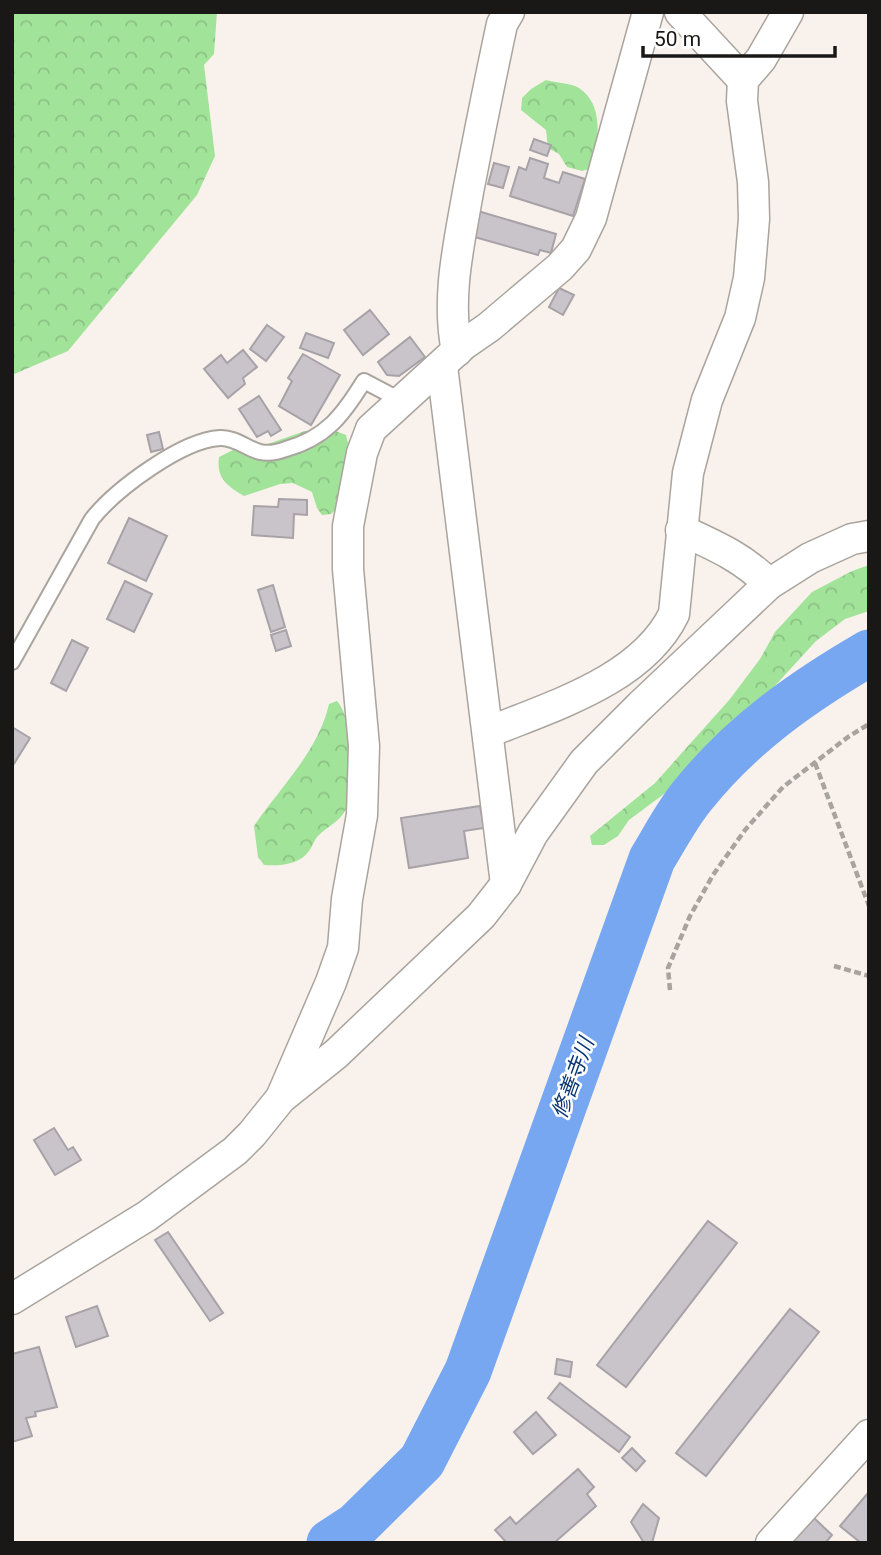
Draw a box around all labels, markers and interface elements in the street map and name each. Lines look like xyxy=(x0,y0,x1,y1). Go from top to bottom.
scale bar xyxy=(643,14,836,58)
text: 50 m xyxy=(654,27,701,51)
water label: 修善寺川 xyxy=(547,1033,599,1122)

